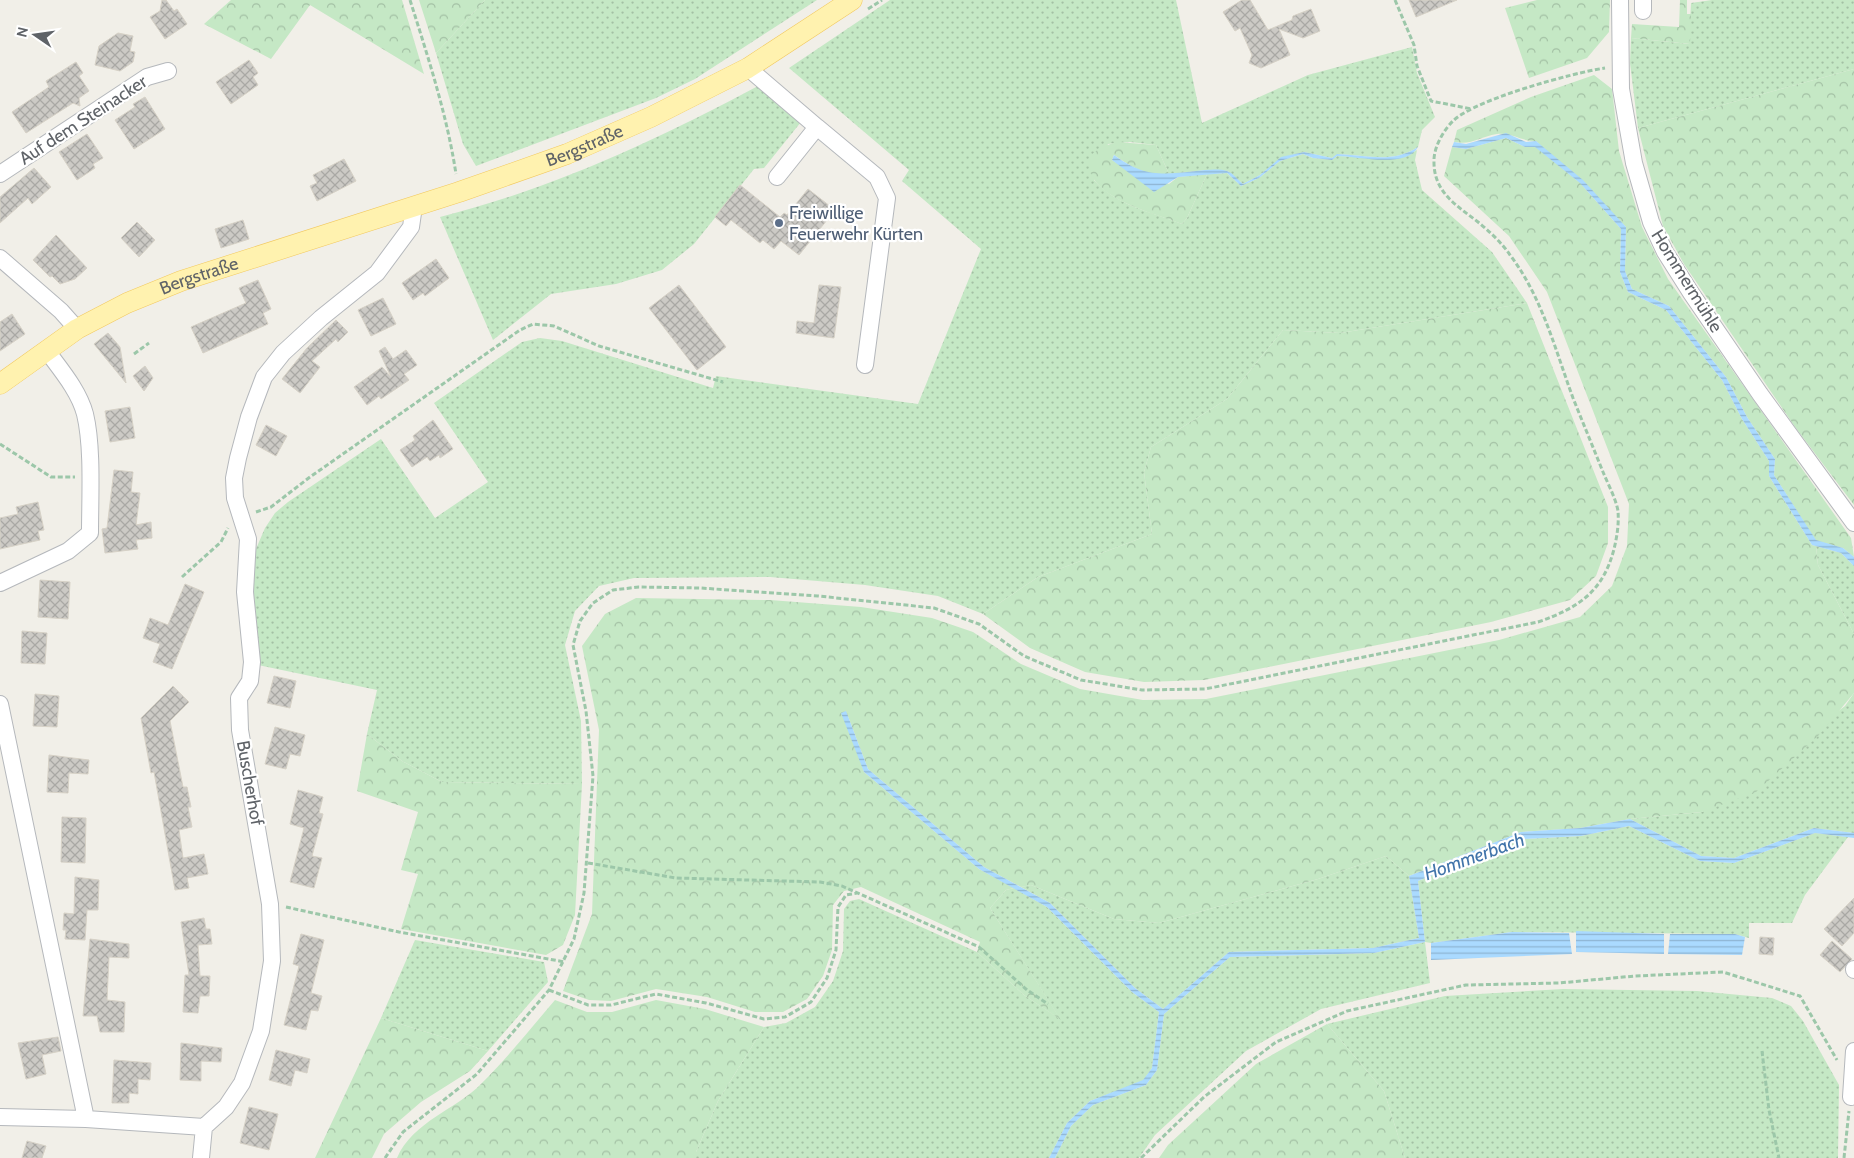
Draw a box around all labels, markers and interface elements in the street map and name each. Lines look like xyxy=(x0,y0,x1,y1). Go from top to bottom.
north arrow xyxy=(10,10,60,60)
text: N xyxy=(12,25,32,39)
street label: Auf dem Steinacker xyxy=(15,70,151,170)
street label: Bergstraße xyxy=(543,120,627,172)
place label: Freiwillige Feuerwehr Kürten xyxy=(789,202,923,245)
marker: Freiwillige Feuerwehr Kürten xyxy=(773,217,785,229)
street label: Hommermühle xyxy=(1647,225,1727,337)
street label: Bergstraße xyxy=(156,252,241,300)
street label: Buscherhof xyxy=(232,739,268,827)
water label: Hommerbach xyxy=(1421,828,1528,885)

